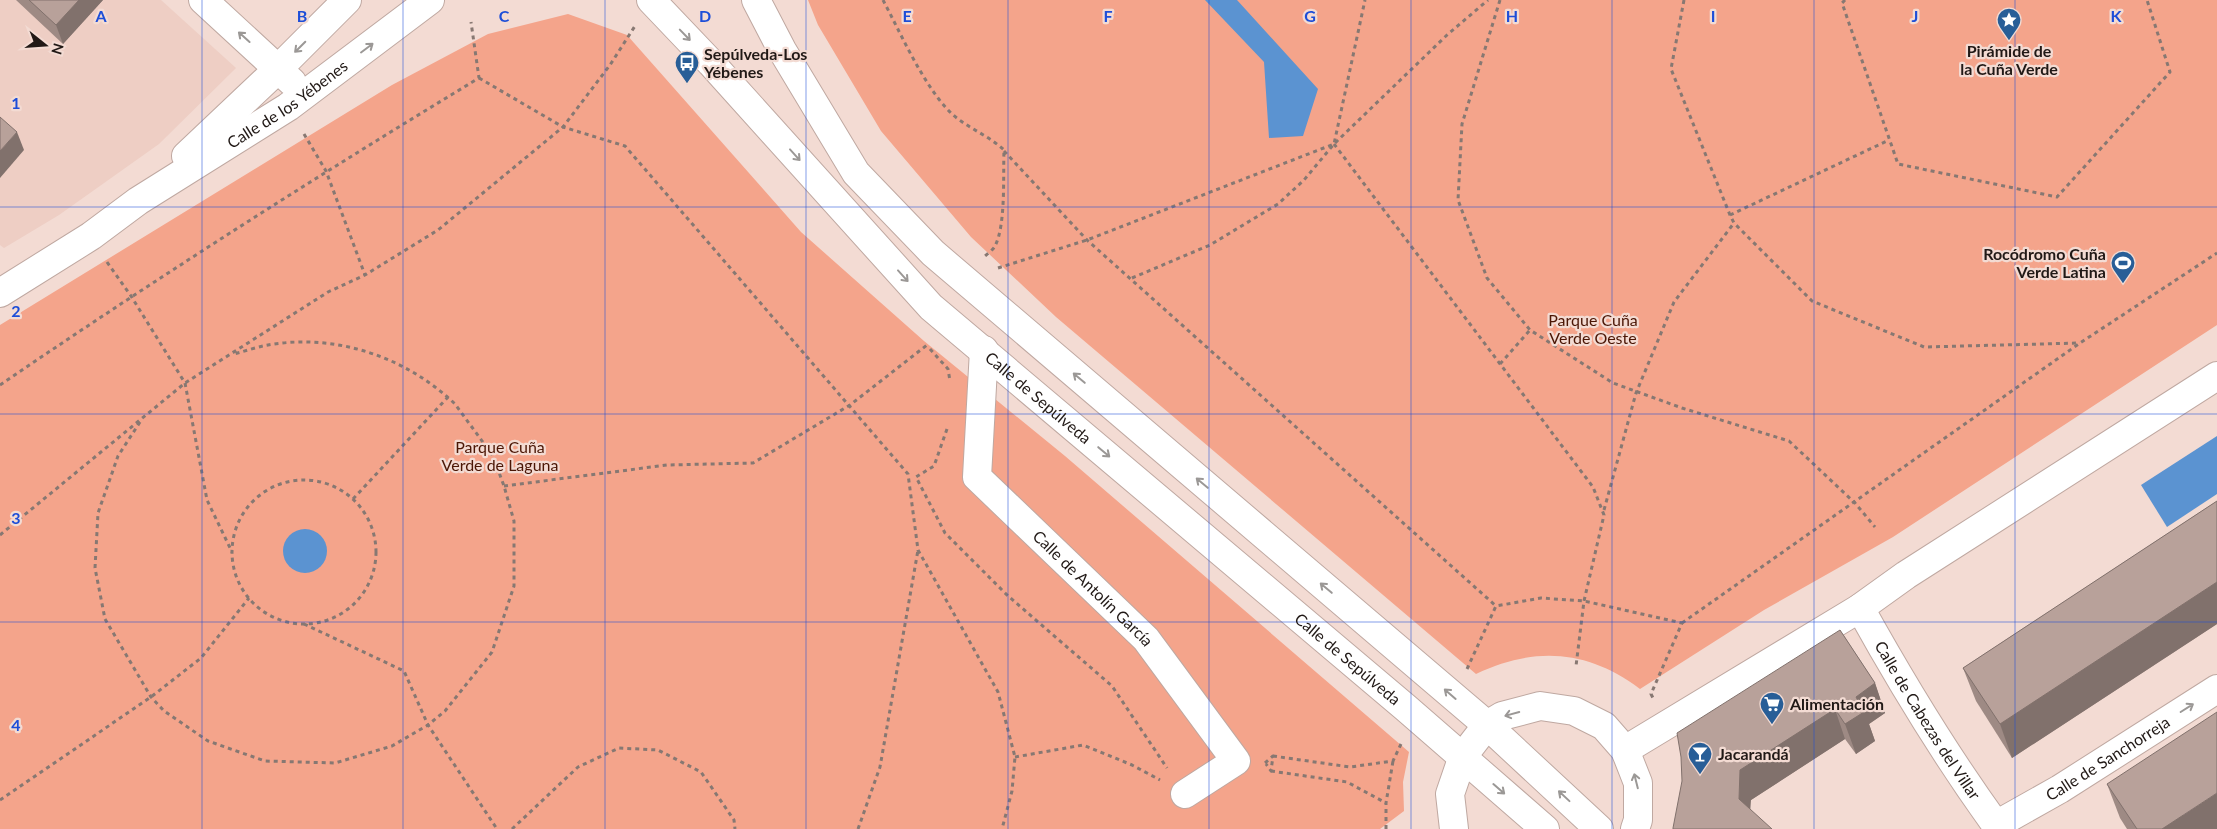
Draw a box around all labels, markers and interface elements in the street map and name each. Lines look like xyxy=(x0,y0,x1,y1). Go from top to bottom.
text: A xyxy=(94,6,107,25)
text: B xyxy=(297,6,307,25)
text: C xyxy=(499,6,510,25)
text: D xyxy=(699,6,711,25)
text: E xyxy=(902,6,912,25)
text: F xyxy=(1103,6,1113,25)
text: G xyxy=(1304,6,1316,25)
text: H xyxy=(1506,6,1518,25)
text: I xyxy=(1711,6,1715,25)
text: J xyxy=(1912,6,1918,25)
text: K xyxy=(2111,6,2123,25)
place icon: Pirámide de la Cuña Verde xyxy=(1996,7,2022,41)
north arrow xyxy=(20,20,70,70)
one-way arrow xyxy=(679,29,691,42)
one-way arrow xyxy=(238,31,251,43)
text: N xyxy=(48,41,68,57)
one-way arrow xyxy=(294,41,306,53)
place label: Pirámide de la Cuña Verde xyxy=(1960,41,2058,78)
one-way arrow xyxy=(360,43,373,54)
place label: Sepúlveda-Los Yébenes xyxy=(703,44,807,81)
bus stop icon: Sepúlveda-Los Yébenes xyxy=(674,50,700,84)
street label: Calle de los Yébenes xyxy=(223,56,351,152)
text: 1 xyxy=(11,93,21,112)
one-way arrow xyxy=(789,149,800,162)
place label: Rocódromo Cuña Verde Latina xyxy=(1983,244,2106,281)
sports icon: Rocódromo Cuña Verde Latina xyxy=(2110,250,2136,284)
one-way arrow xyxy=(897,269,909,282)
text: 2 xyxy=(11,301,21,320)
park label: Parque Cuña Verde Oeste xyxy=(1548,310,1638,347)
street label: Calle de Sepúlveda xyxy=(982,347,1095,447)
one-way arrow xyxy=(1072,372,1085,384)
park label: Parque Cuña Verde de Laguna xyxy=(442,437,558,474)
one-way arrow xyxy=(1098,446,1111,458)
one-way arrow xyxy=(1196,478,1209,489)
text: 3 xyxy=(11,508,21,527)
street label: Calle de Antolín García xyxy=(1029,526,1158,649)
one-way arrow xyxy=(1320,583,1333,594)
street label: Calle de Sepúlveda xyxy=(1291,608,1405,708)
street label: Calle de Cabezas del Villar xyxy=(1871,637,1985,803)
one-way arrow xyxy=(1444,688,1457,699)
supermarket icon: Alimentación xyxy=(1759,691,1785,725)
place label: Alimentación xyxy=(1789,694,1884,713)
one-way arrow xyxy=(2180,703,2194,714)
one-way arrow xyxy=(1504,709,1520,719)
street label: Calle de Sanchorreja xyxy=(2042,712,2173,804)
text: 4 xyxy=(11,715,21,734)
bar icon: Jacarandá xyxy=(1687,741,1713,775)
place label: Jacarandá xyxy=(1718,744,1789,763)
one-way arrow xyxy=(1631,774,1640,790)
one-way arrow xyxy=(1493,783,1506,794)
one-way arrow xyxy=(1557,790,1570,802)

